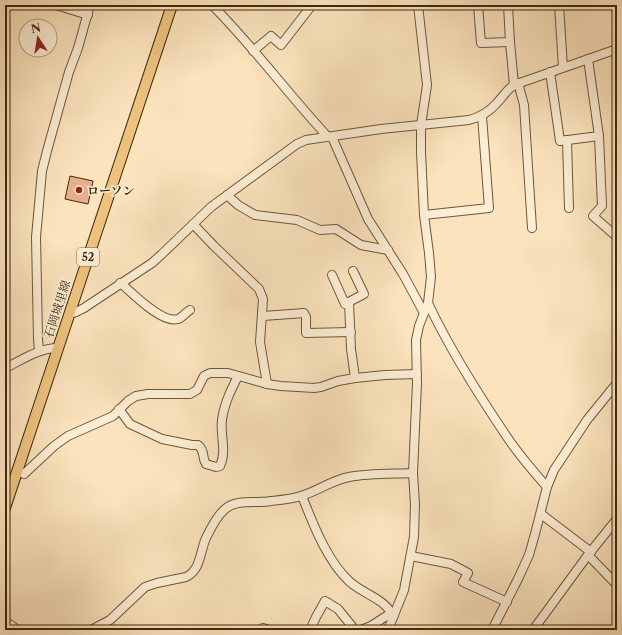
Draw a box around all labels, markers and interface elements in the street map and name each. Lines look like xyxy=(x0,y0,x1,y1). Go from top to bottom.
north arrow xyxy=(18,18,58,58)
text: N xyxy=(30,20,42,36)
place label: ローソン xyxy=(87,183,135,198)
marker: ローソン xyxy=(74,185,84,195)
road number: 52 xyxy=(77,248,99,266)
street label: 石岡城里線 xyxy=(41,278,73,340)

